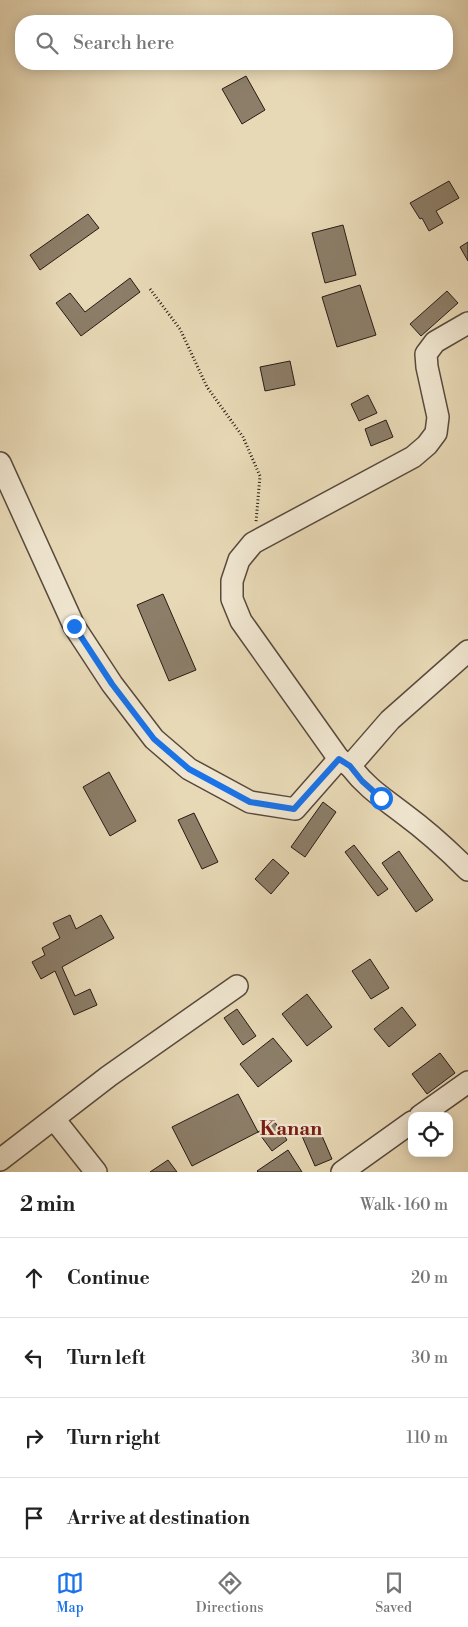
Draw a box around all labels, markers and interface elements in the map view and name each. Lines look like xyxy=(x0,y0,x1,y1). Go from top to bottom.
search box xyxy=(15,15,453,70)
icon: search xyxy=(33,29,61,57)
text: Search here xyxy=(73,31,174,55)
route end xyxy=(63,615,86,638)
route start xyxy=(370,787,393,810)
map controls xyxy=(408,1112,453,1157)
button: locate xyxy=(408,1112,453,1157)
district label: Kanan xyxy=(260,1117,323,1142)
text: 2 min xyxy=(20,1192,75,1218)
text: Walk · 160 m xyxy=(360,1195,448,1215)
icon: ahead xyxy=(20,1264,48,1292)
text: Continue xyxy=(67,1266,150,1290)
text: 20 m xyxy=(411,1268,448,1288)
icon: left xyxy=(20,1344,48,1372)
text: Turn left xyxy=(67,1346,146,1370)
text: 30 m xyxy=(411,1348,448,1368)
icon: right xyxy=(20,1424,48,1452)
text: Turn right xyxy=(67,1426,160,1450)
text: 110 m xyxy=(406,1428,448,1448)
icon: arrive xyxy=(20,1504,48,1532)
text: Arrive at destination xyxy=(67,1506,250,1530)
tab: Map xyxy=(56,1569,84,1617)
tab: Directions xyxy=(196,1569,263,1617)
tab: Saved xyxy=(375,1569,412,1617)

